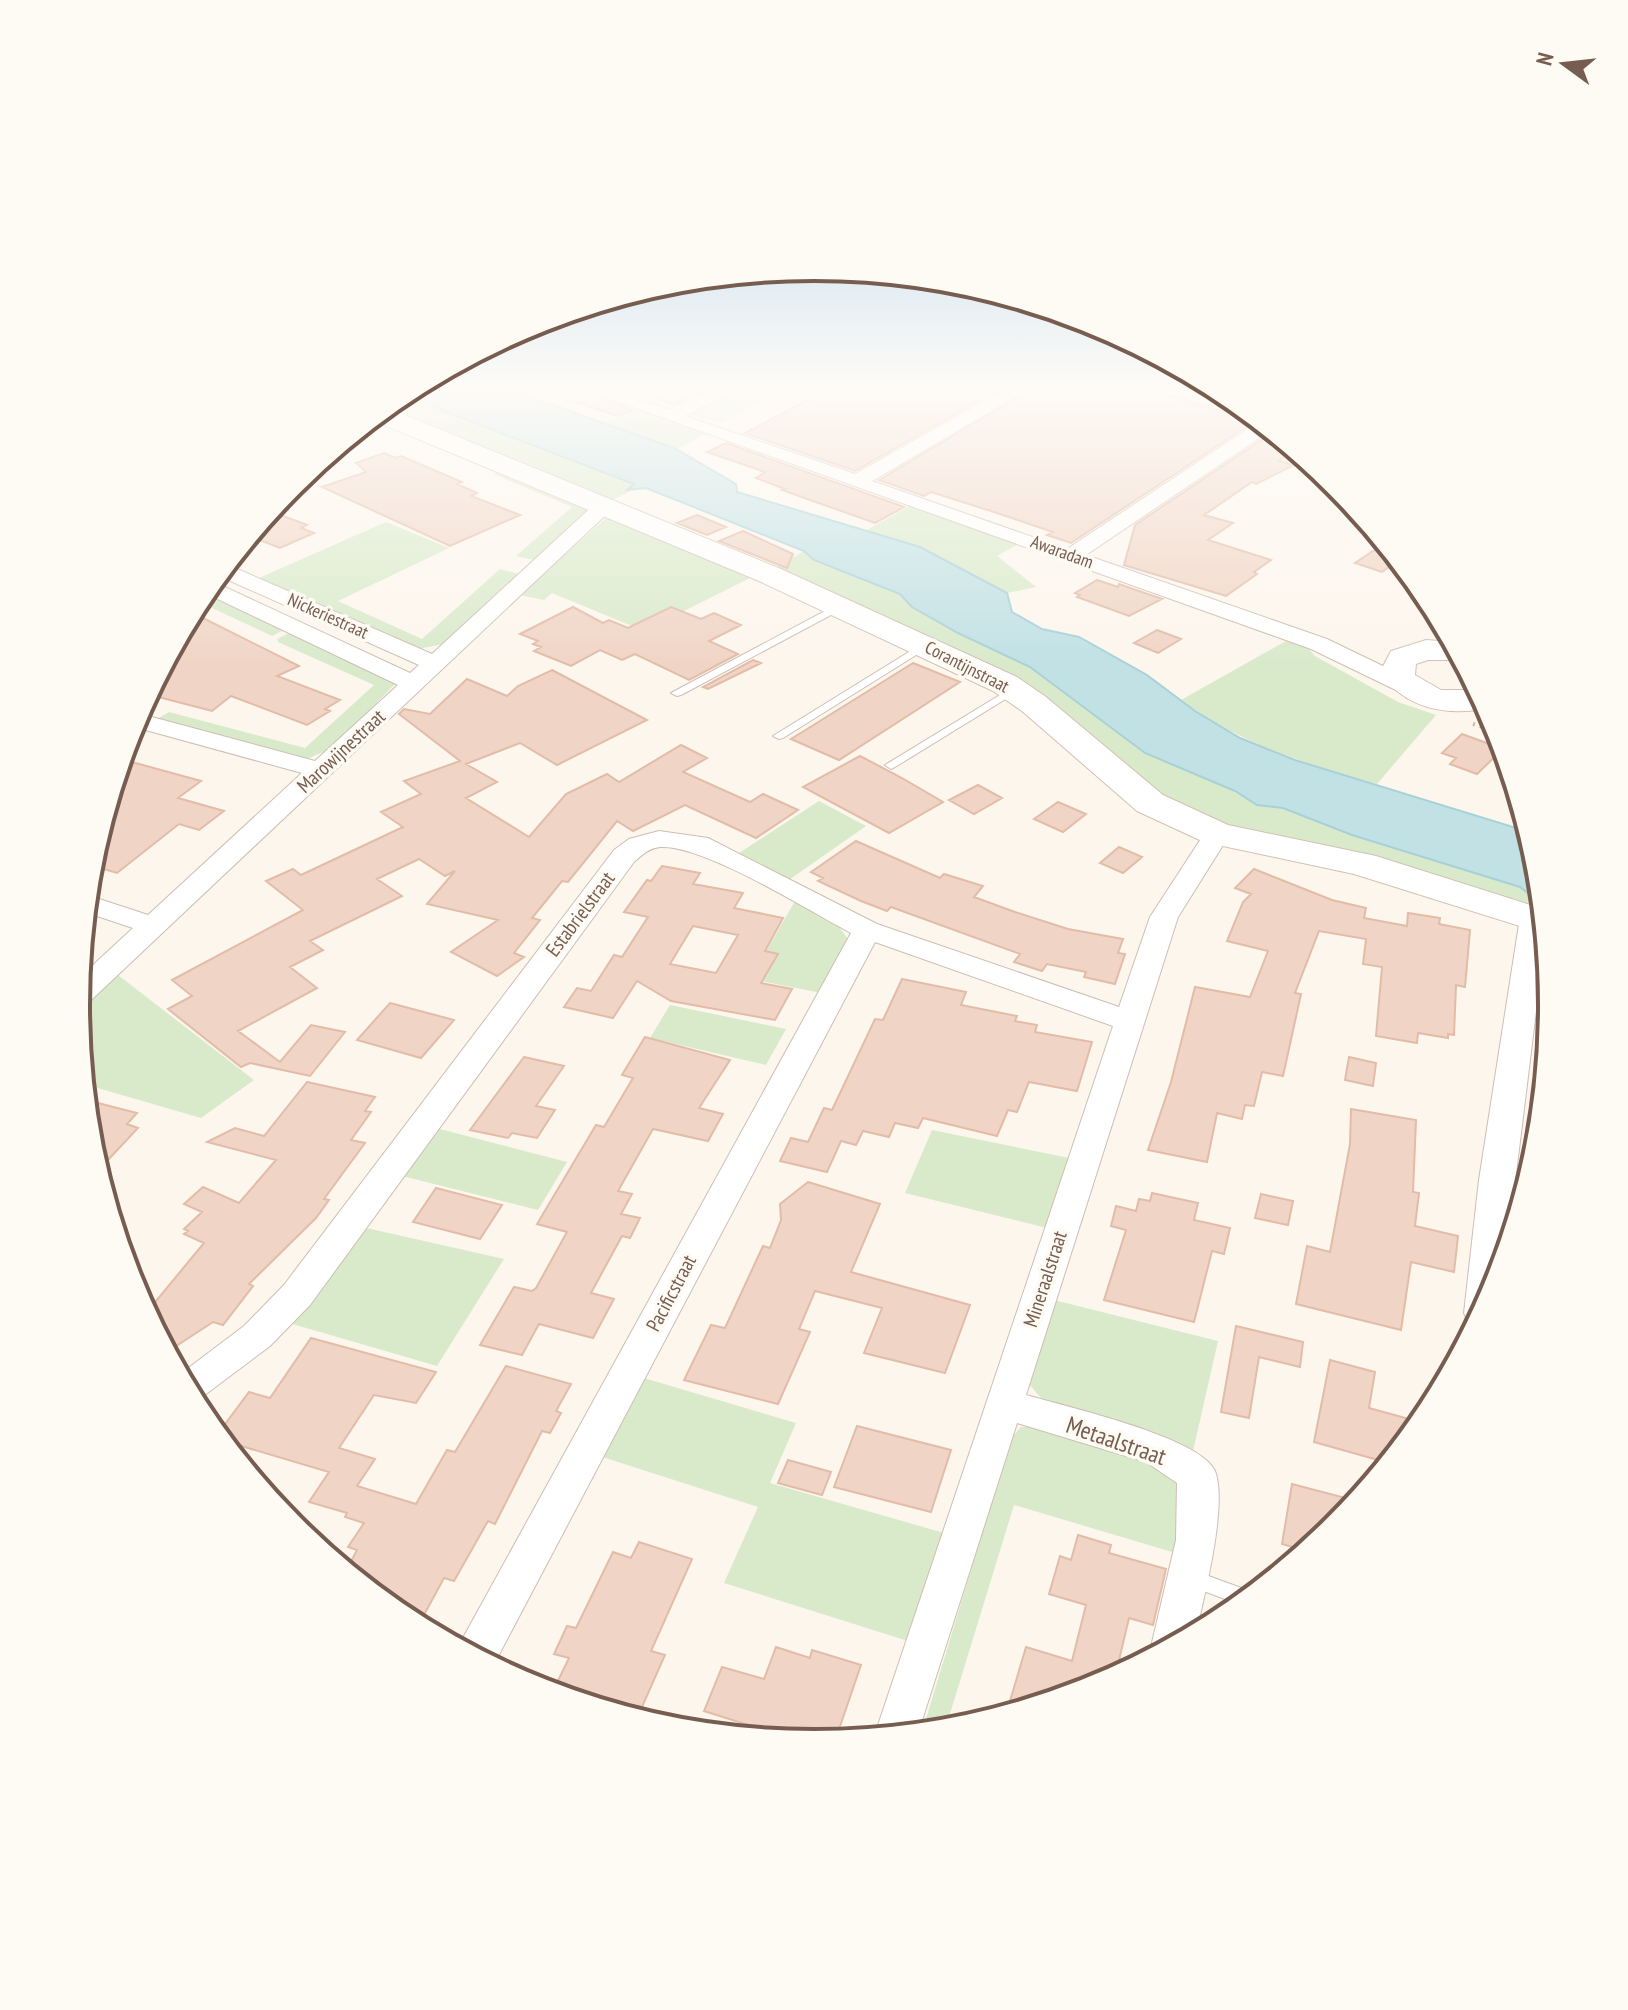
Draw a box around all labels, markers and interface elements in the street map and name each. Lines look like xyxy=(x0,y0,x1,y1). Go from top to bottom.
north arrow xyxy=(1524,24,1604,104)
text: N xyxy=(1530,49,1560,68)
street label: Awaradam xyxy=(1028,530,1097,573)
street label: Nickeriestraat xyxy=(284,588,372,644)
street label: Corantijnstraat xyxy=(921,636,1013,698)
street label: Marowijnestraat xyxy=(291,703,391,798)
street label: Estabrielstraat xyxy=(540,866,621,962)
street label: Mineraalstraat xyxy=(1017,1227,1073,1330)
street label: Pacificstraat xyxy=(640,1250,702,1336)
street label: Metaalstraat xyxy=(1062,1409,1171,1472)

